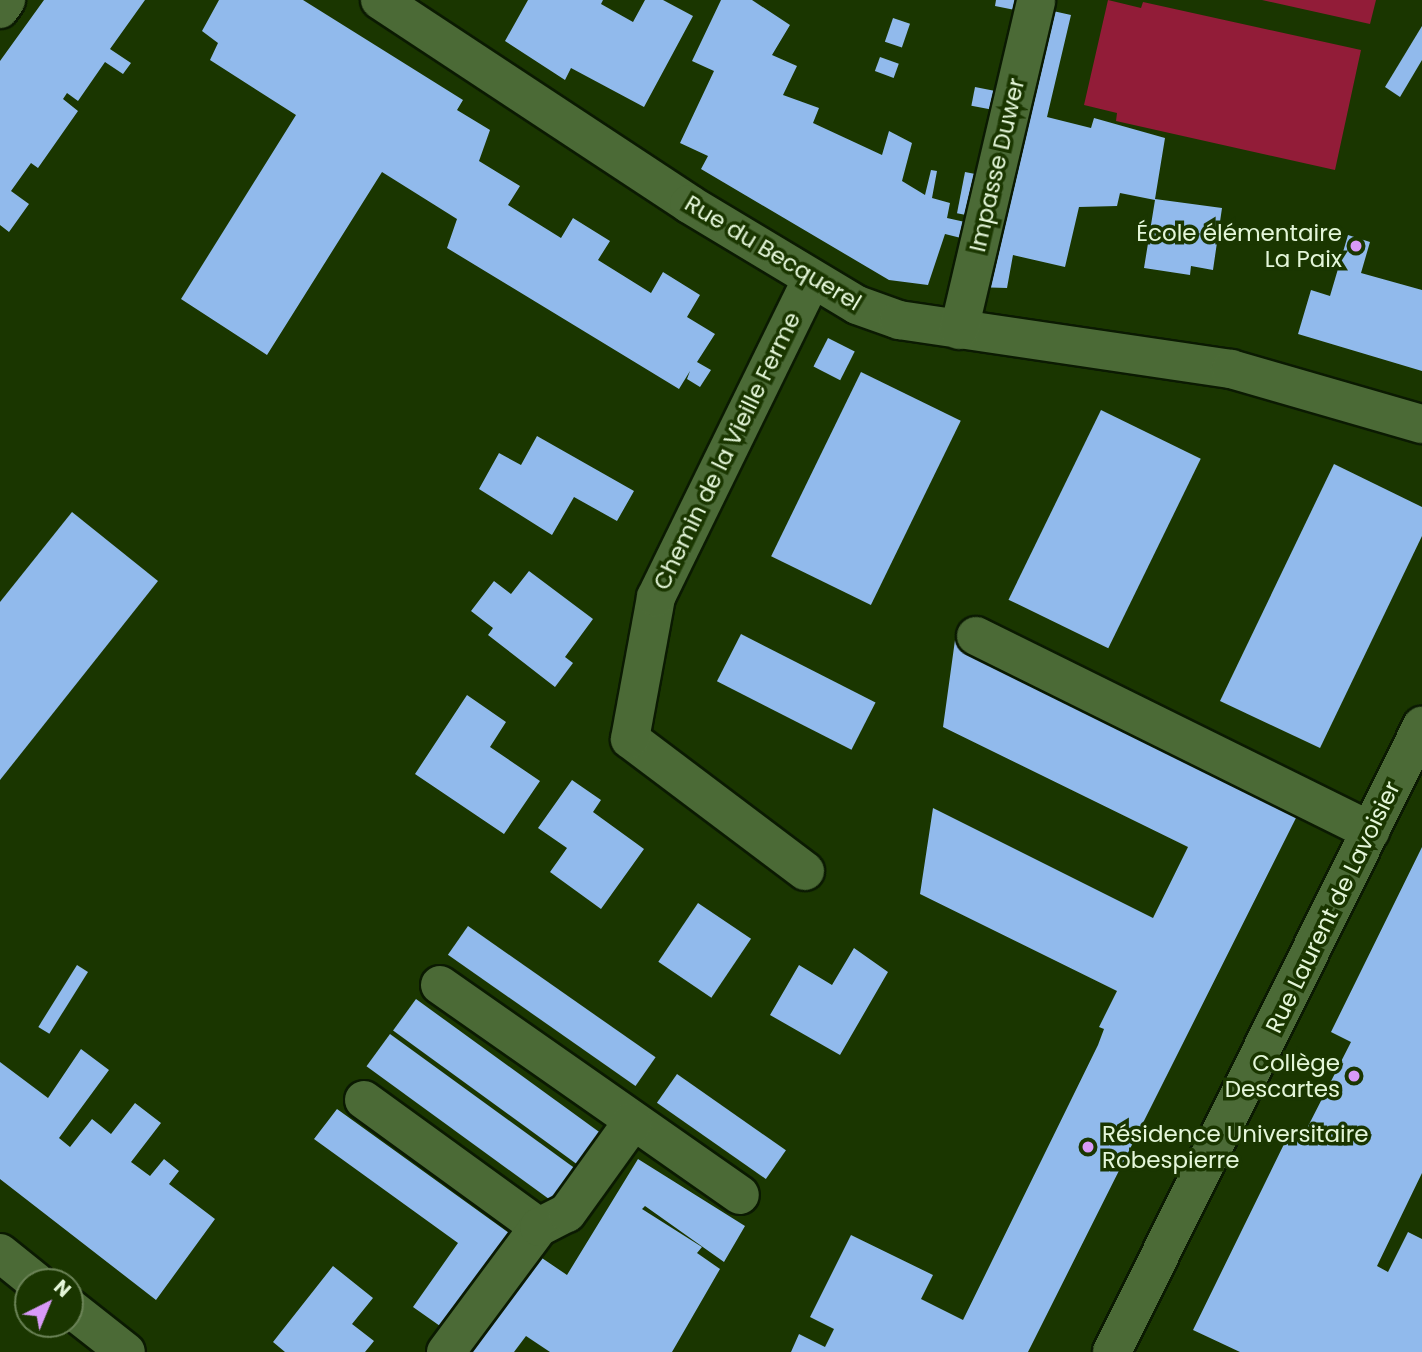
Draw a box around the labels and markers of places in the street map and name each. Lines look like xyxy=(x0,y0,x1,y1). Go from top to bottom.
place label: École élémentaire La Paix xyxy=(1136,219,1342,273)
marker: École élémentaire La Paix xyxy=(1348,238,1364,254)
place label: Collège Descartes xyxy=(1225,1049,1340,1103)
marker: Collège Descartes xyxy=(1346,1068,1362,1084)
place label: Résidence Universitaire Robespierre xyxy=(1102,1120,1369,1174)
marker: Résidence Universitaire Robespierre xyxy=(1080,1139,1096,1155)

